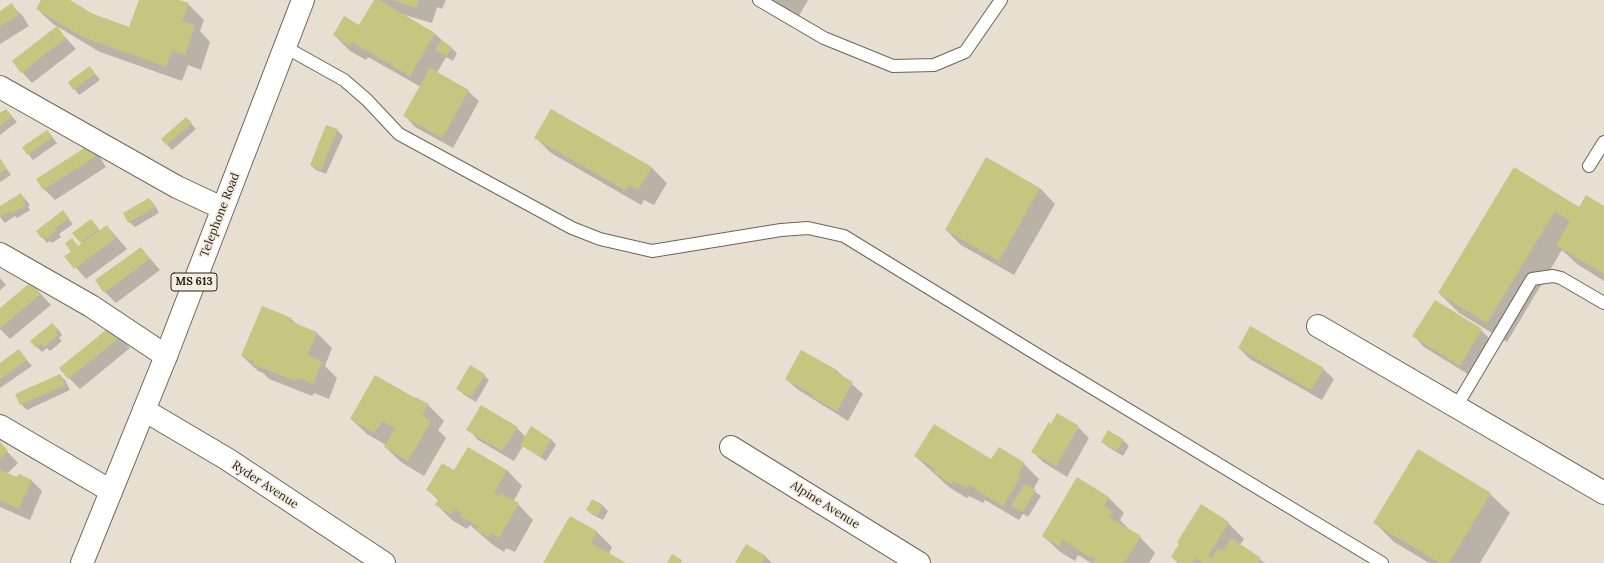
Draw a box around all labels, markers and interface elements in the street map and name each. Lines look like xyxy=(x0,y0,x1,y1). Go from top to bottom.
street label: Telephone Road xyxy=(197,171,243,259)
road number: MS 613 xyxy=(171,273,217,291)
street label: Ryder Avenue xyxy=(229,458,301,512)
street label: Alpine Avenue xyxy=(788,478,862,532)

